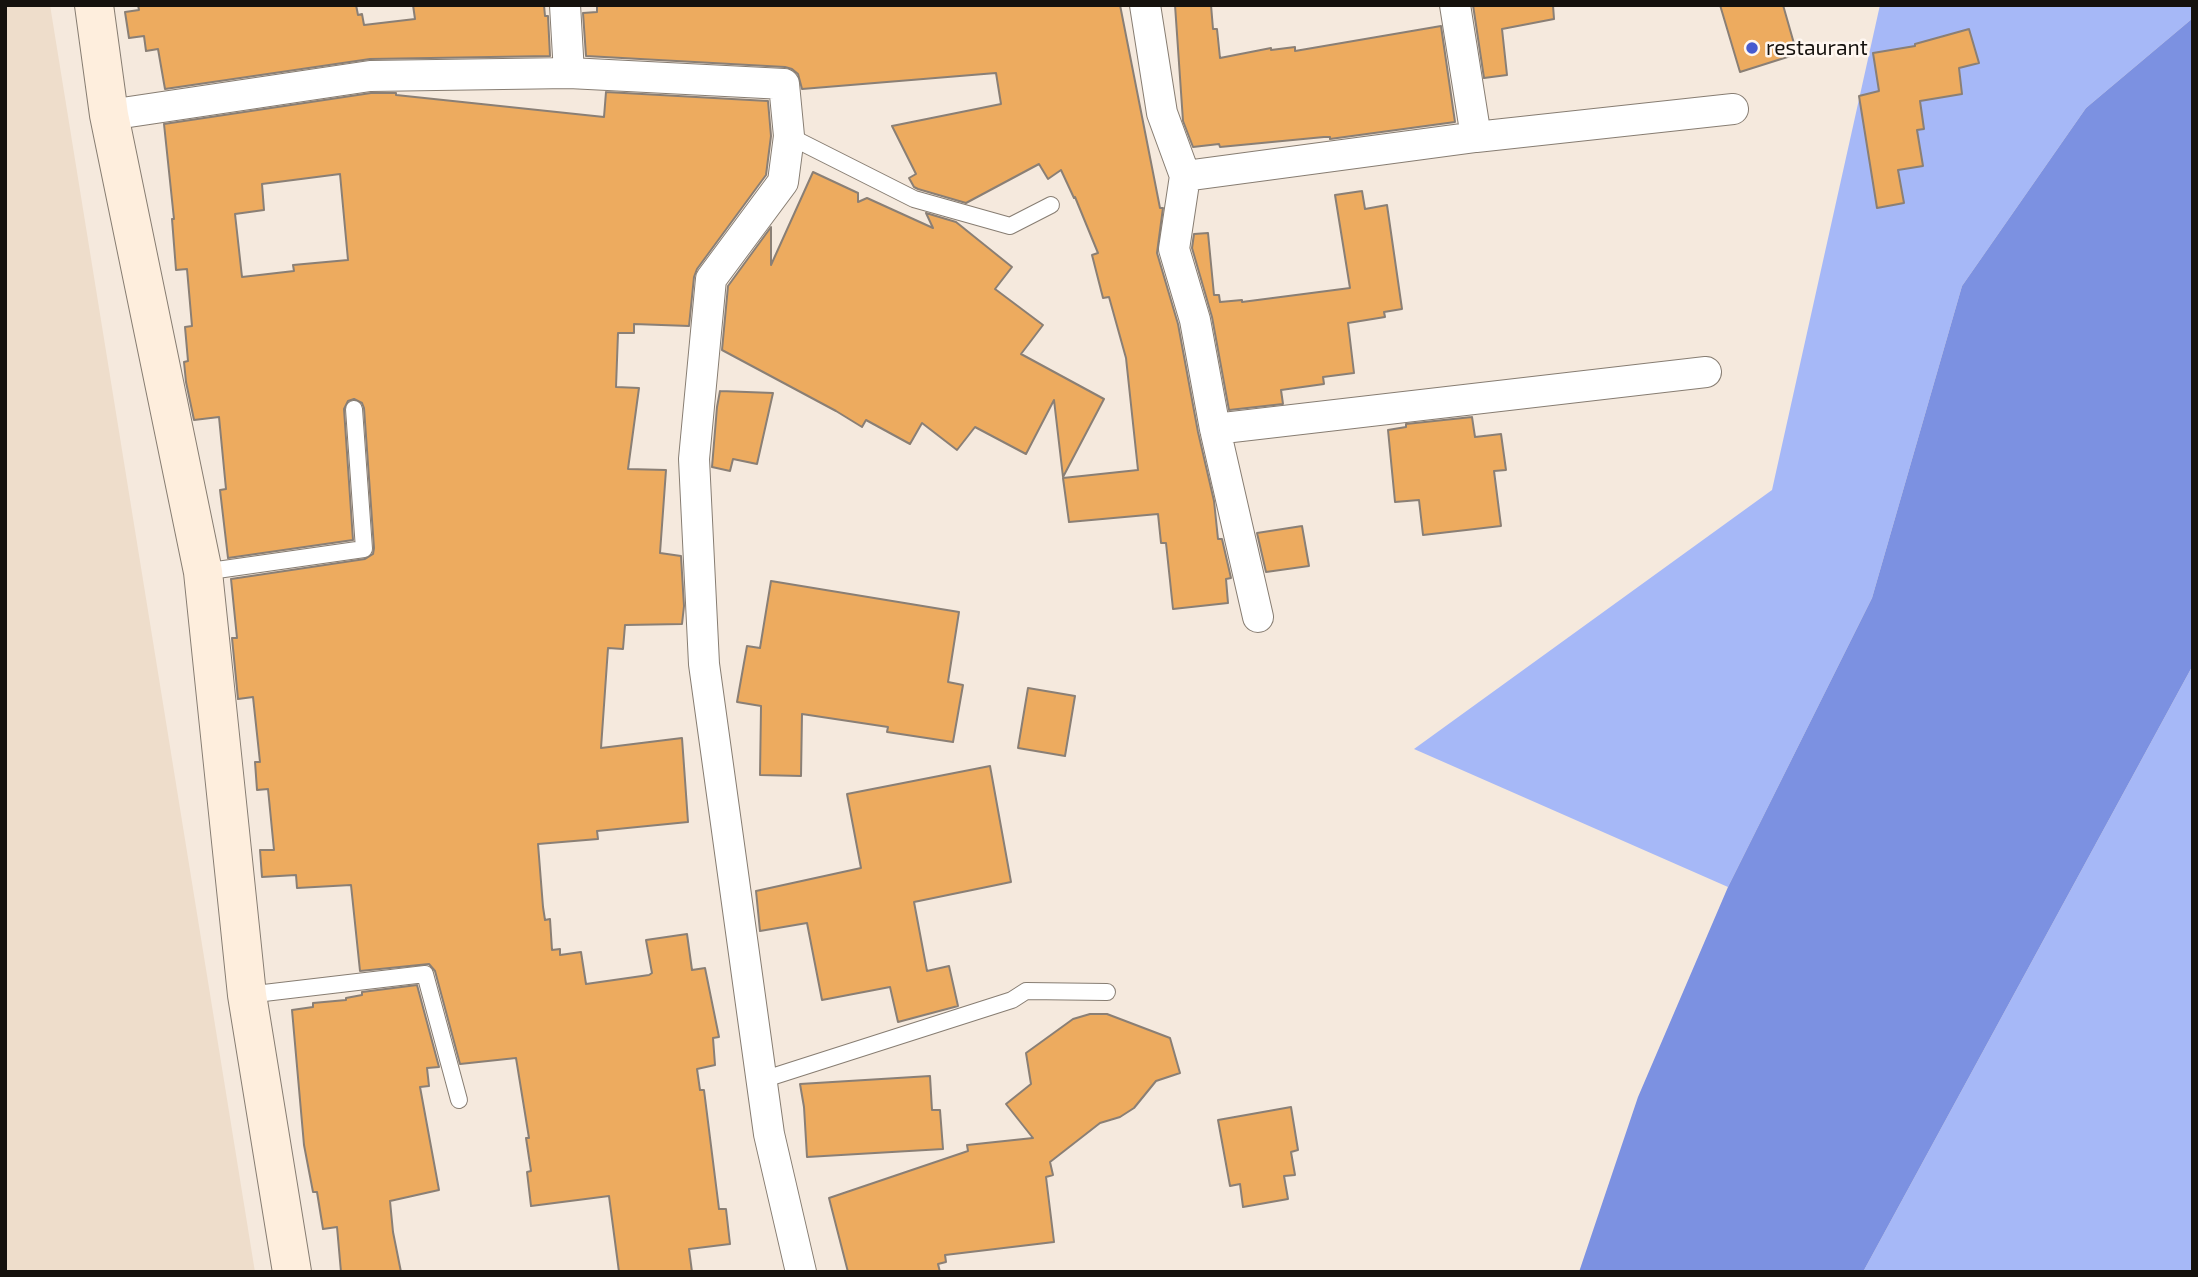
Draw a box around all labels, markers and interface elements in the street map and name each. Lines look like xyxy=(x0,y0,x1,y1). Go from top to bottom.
place label: restaurant xyxy=(1766,35,1868,61)
marker: restaurant xyxy=(1744,40,1760,56)

